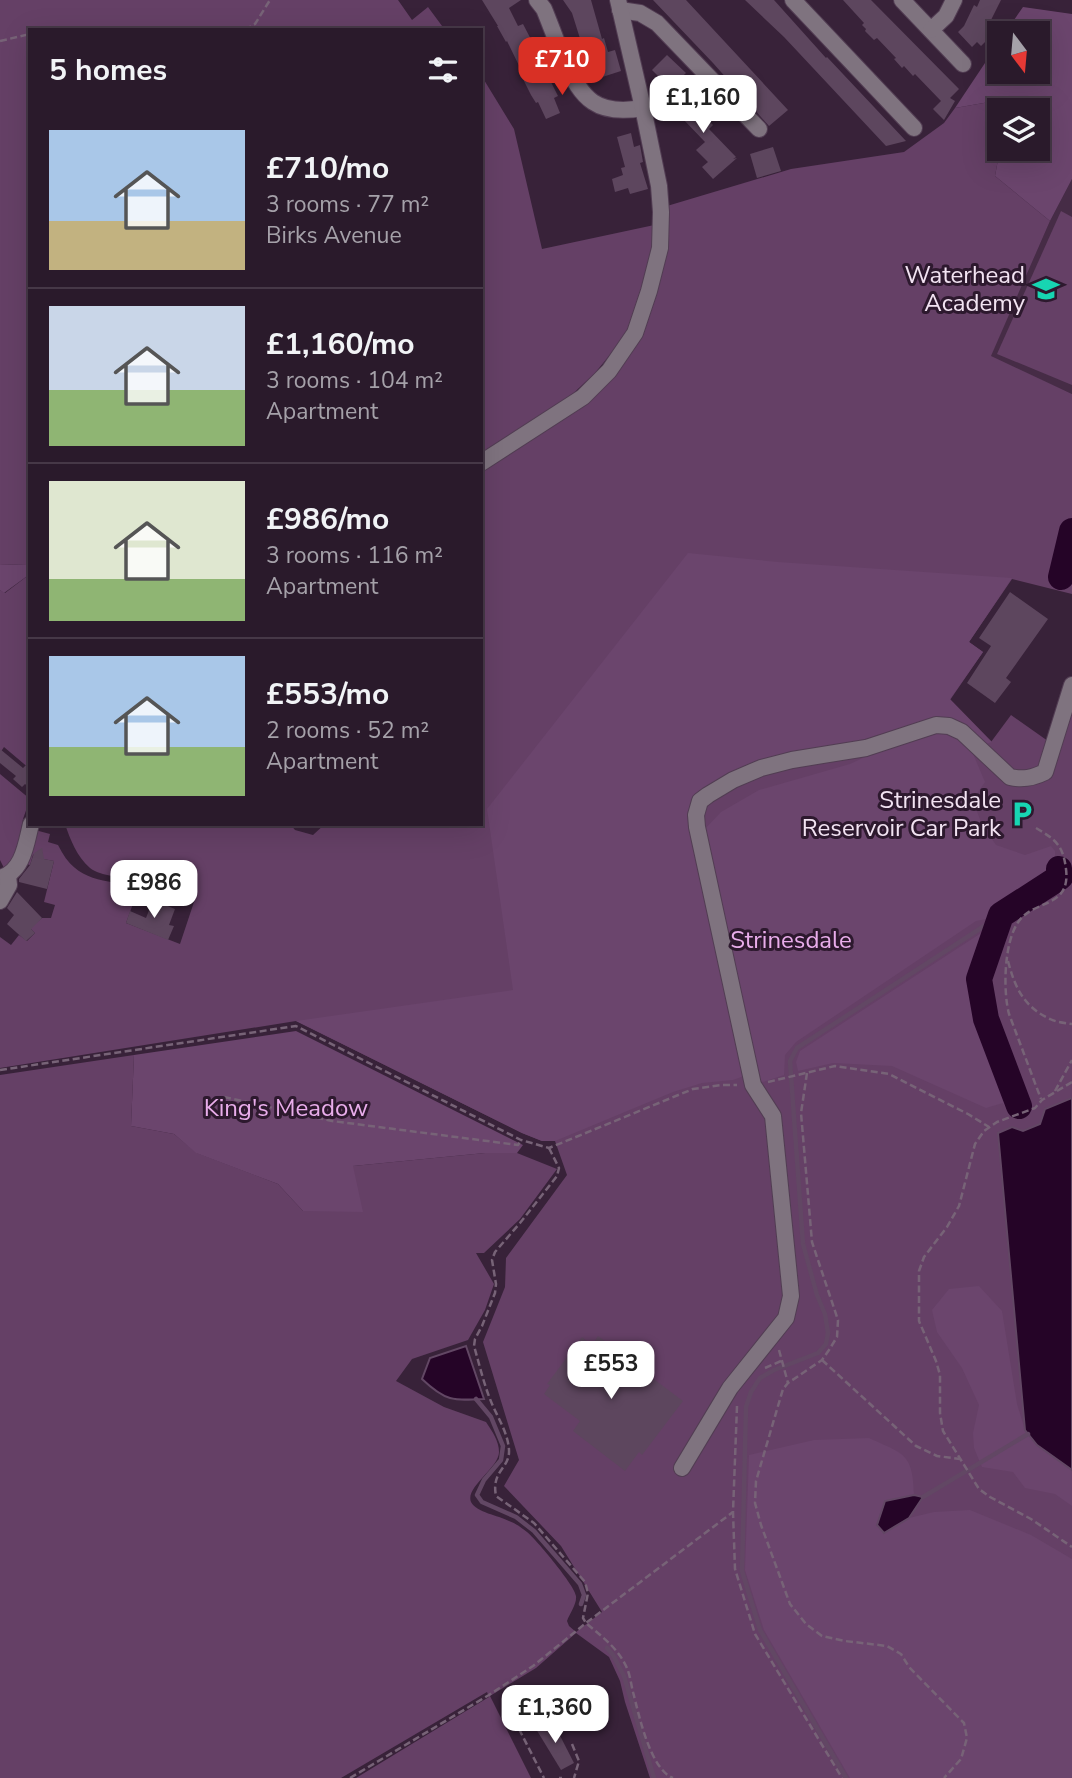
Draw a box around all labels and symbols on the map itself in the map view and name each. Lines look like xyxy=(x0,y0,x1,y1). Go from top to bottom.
north arrow xyxy=(987,21,1050,84)
pin: £710 xyxy=(521,38,603,97)
pin: £1,160 xyxy=(646,76,760,135)
place label: Waterhead Academy xyxy=(904,259,1026,319)
school or university icon: Waterhead Academy xyxy=(1031,274,1061,304)
place label: Strinesdale Reservoir Car Park xyxy=(802,784,1002,844)
parking icon: Strinesdale Reservoir Car Park xyxy=(1007,799,1037,829)
pin: £986 xyxy=(113,860,195,920)
park label: Strinesdale xyxy=(730,924,852,956)
park label: King's Meadow xyxy=(204,1092,368,1124)
pin: £553 xyxy=(570,1342,652,1401)
pin: £1,360 xyxy=(498,1686,612,1745)

